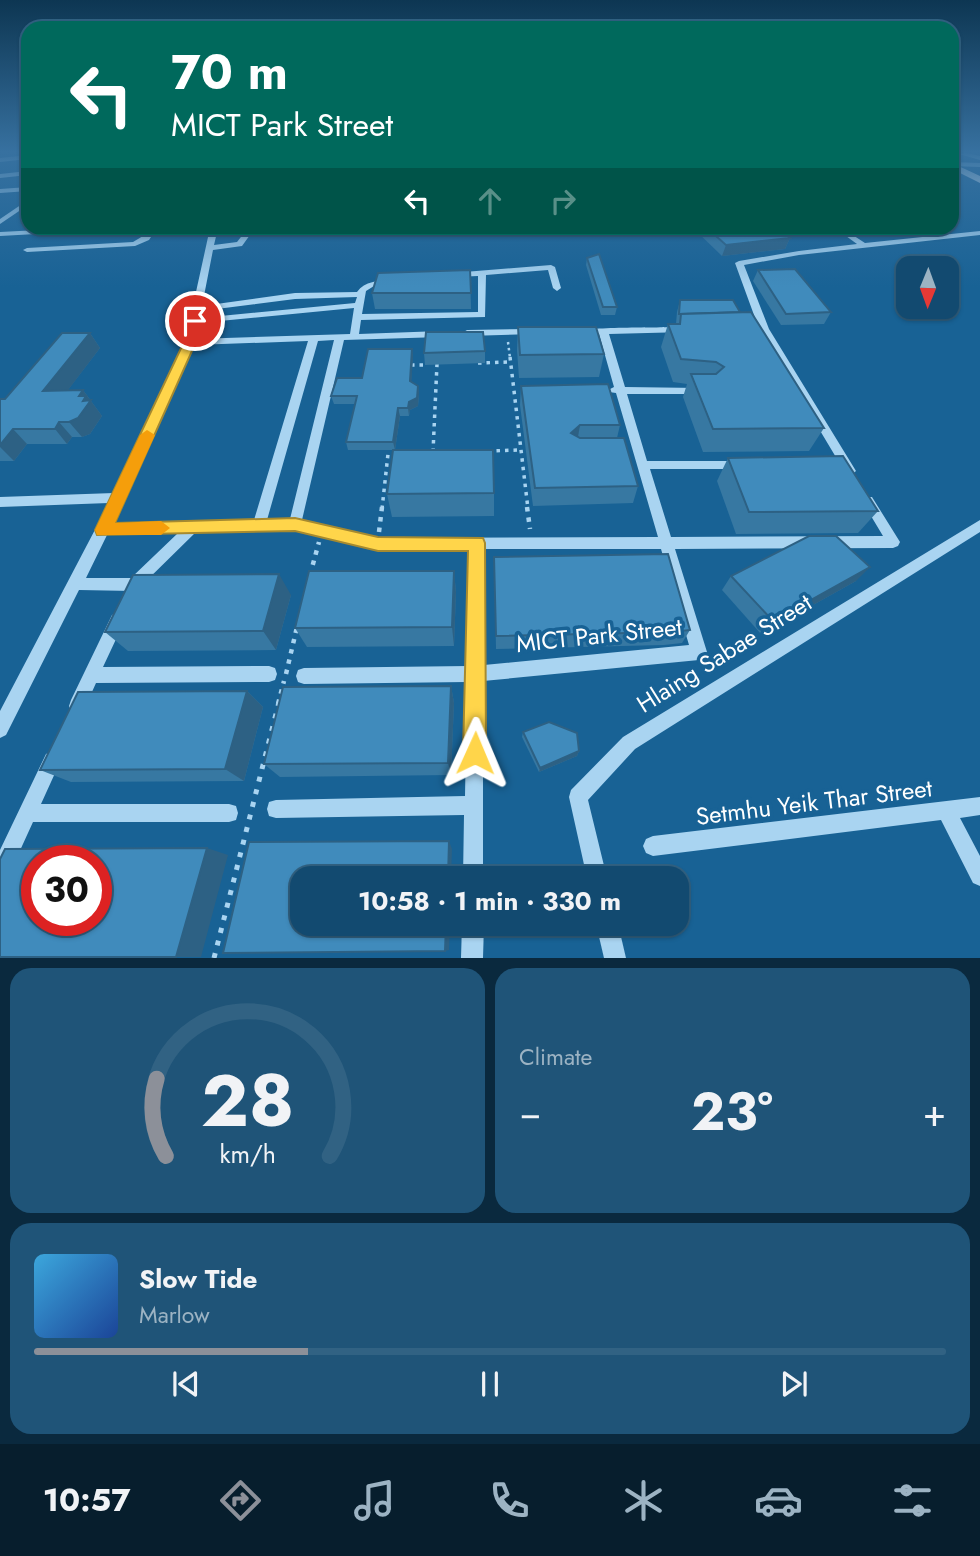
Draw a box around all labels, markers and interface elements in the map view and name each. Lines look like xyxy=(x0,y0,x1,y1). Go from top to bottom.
text: 70 m xyxy=(171,37,288,107)
icon: left xyxy=(56,49,147,140)
text: MICT Park Street xyxy=(171,102,393,148)
icon: left xyxy=(398,182,436,220)
icon: ahead xyxy=(471,182,509,220)
icon: right xyxy=(544,182,582,220)
north arrow xyxy=(896,256,959,318)
map controls xyxy=(896,256,959,319)
pin xyxy=(165,291,225,351)
icon: arrive xyxy=(176,302,214,340)
street label: Hlaing Sabae Street xyxy=(630,585,819,721)
street label: MICT Park Street xyxy=(514,609,684,661)
position arrow xyxy=(438,716,512,790)
street label: Setmhu Yeik Thar Street xyxy=(694,770,934,834)
speed limit sign: 30 xyxy=(21,845,112,936)
text: 10:58 · 1 min · 330 m xyxy=(358,882,621,920)
text: Climate xyxy=(519,1040,592,1074)
text: 28 xyxy=(201,1049,294,1154)
text: 23° xyxy=(691,1074,773,1150)
text: − xyxy=(519,1085,541,1140)
text: + xyxy=(923,1085,946,1140)
text: km/h xyxy=(219,1136,276,1172)
text: Slow Tide xyxy=(139,1260,258,1298)
text: Marlow xyxy=(139,1298,210,1332)
icon: previous xyxy=(167,1365,205,1403)
icon: pause xyxy=(471,1365,509,1403)
icon: next xyxy=(775,1365,813,1403)
icon: directions xyxy=(216,1476,265,1525)
icon: music xyxy=(350,1476,399,1525)
icon: phone xyxy=(485,1476,534,1525)
icon: climate xyxy=(619,1476,668,1525)
icon: car xyxy=(754,1476,803,1525)
icon: filters xyxy=(888,1476,937,1525)
text: 10:57 xyxy=(43,1477,130,1523)

